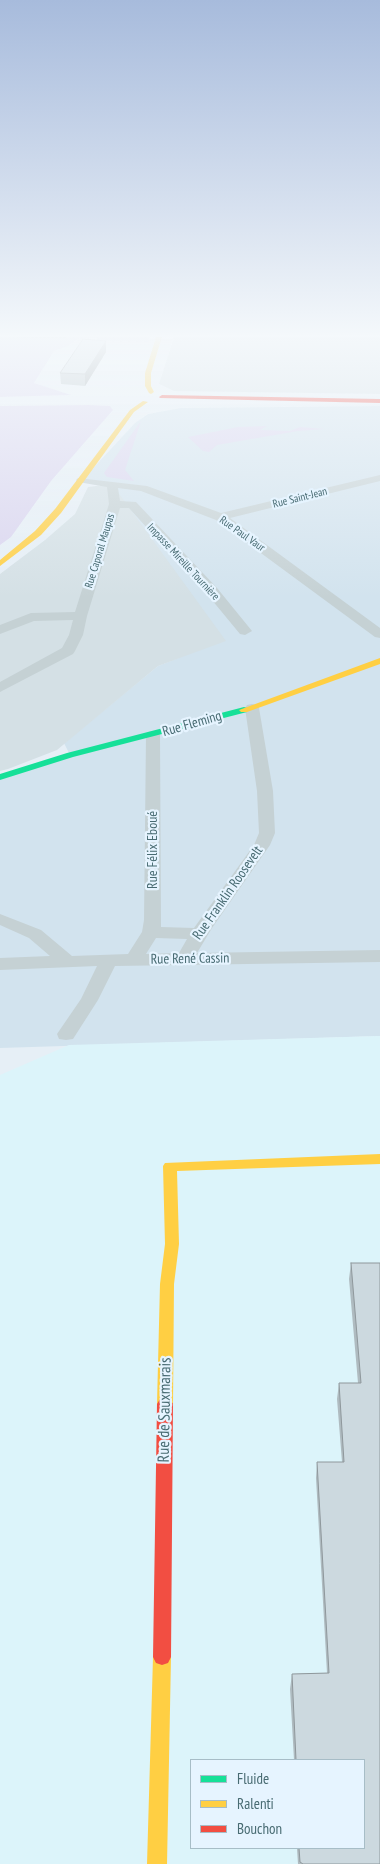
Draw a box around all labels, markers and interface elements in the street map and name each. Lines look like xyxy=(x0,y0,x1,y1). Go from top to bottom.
street label: Rue Saint-Jean xyxy=(271,485,329,511)
street label: Rue Caporal Maupas xyxy=(82,512,118,590)
street label: Rue Paul Vaur xyxy=(217,514,267,554)
street label: Impasse Mireille Tournière xyxy=(144,521,222,603)
street label: Rue Fleming xyxy=(161,708,223,740)
street label: Rue Félix Eboué xyxy=(145,811,161,889)
street label: Rue Franklin Roosevelt xyxy=(189,843,267,943)
street label: Rue René Cassin xyxy=(150,950,230,968)
street label: Rue de Sauxmarais xyxy=(154,1357,176,1463)
legend xyxy=(190,1759,365,1849)
text: Fluide xyxy=(237,1769,269,1788)
text: Ralenti xyxy=(237,1794,274,1813)
text: Bouchon xyxy=(237,1819,282,1838)

